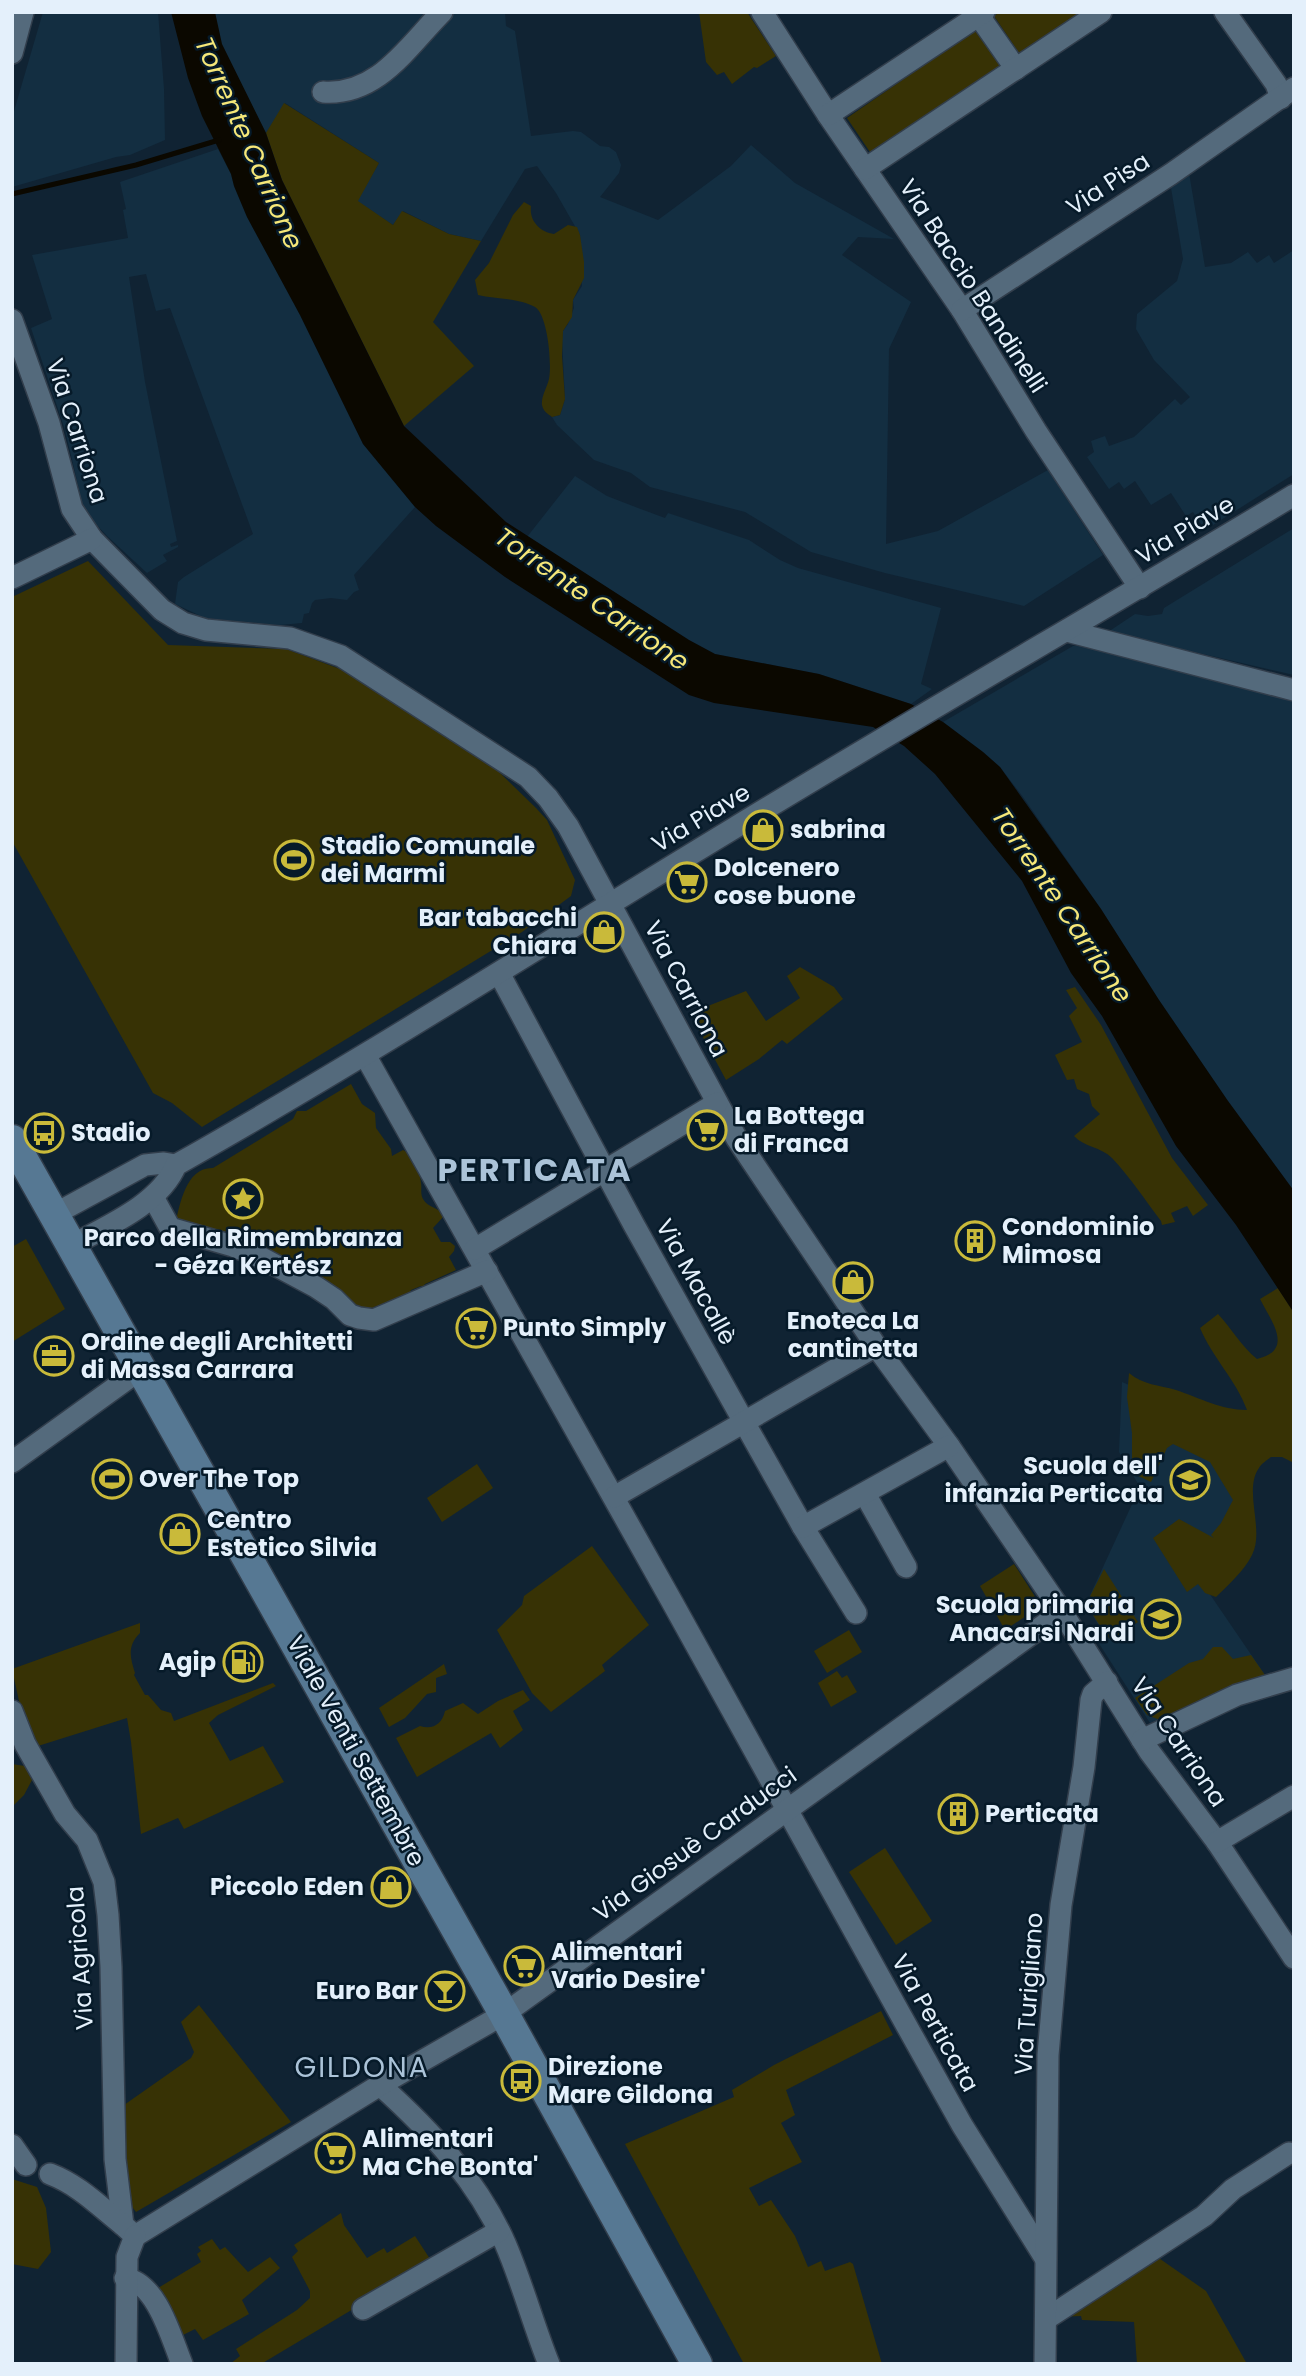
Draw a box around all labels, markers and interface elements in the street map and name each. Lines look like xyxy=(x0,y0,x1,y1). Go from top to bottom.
water label: Torrente Carrione xyxy=(186,31,312,255)
street label: Via Pisa xyxy=(1060,144,1156,223)
street label: Via Baccio Bandinelli xyxy=(892,172,1055,399)
street label: Via Carriona xyxy=(39,354,116,507)
street label: Via Piave xyxy=(1129,487,1240,572)
water label: Torrente Carrione xyxy=(488,519,696,679)
street label: Via Piave xyxy=(645,775,756,860)
water label: Torrente Carrione xyxy=(983,800,1141,1010)
shop icon: sabrina xyxy=(742,809,784,851)
place label: sabrina xyxy=(790,813,886,846)
place label: Stadio Comunale dei Marmi xyxy=(321,829,535,890)
sports icon: Stadio Comunale dei Marmi xyxy=(273,839,315,881)
place label: Dolcenero cose buone xyxy=(714,851,856,912)
supermarket icon: Dolcenero cose buone xyxy=(666,861,708,903)
place label: Bar tabacchi Chiara xyxy=(419,901,577,962)
shop icon: Bar tabacchi Chiara xyxy=(583,911,625,953)
street label: Via Carriona xyxy=(637,915,736,1063)
place label: La Bottega di Franca xyxy=(734,1099,865,1160)
supermarket icon: La Bottega di Franca xyxy=(686,1109,728,1151)
bus stop icon: Stadio xyxy=(23,1112,65,1154)
place label: Stadio xyxy=(71,1116,150,1149)
district label: PERTICATA xyxy=(438,1147,632,1192)
place icon: Parco della Rimembranza - Géza Kertész xyxy=(222,1178,264,1220)
place label: Condominio Mimosa xyxy=(1002,1210,1154,1271)
street label: Via Macallè xyxy=(648,1213,745,1351)
building icon: Condominio Mimosa xyxy=(954,1220,996,1262)
place label: Parco della Rimembranza - Géza Kertész xyxy=(84,1221,402,1282)
shop icon: Enoteca La cantinetta xyxy=(832,1261,874,1303)
place label: Enoteca La cantinetta xyxy=(787,1304,919,1365)
supermarket icon: Punto Simply xyxy=(455,1307,497,1349)
place label: Punto Simply xyxy=(503,1311,667,1344)
place label: Ordine degli Architetti di Massa Carrara xyxy=(81,1325,353,1386)
office icon: Ordine degli Architetti di Massa Carrara xyxy=(33,1335,75,1377)
place label: Scuola dell' infanzia Perticata xyxy=(945,1449,1163,1510)
sports icon: Over The Top xyxy=(91,1458,133,1500)
school or university icon: Scuola dell' infanzia Perticata xyxy=(1169,1459,1211,1501)
place label: Over The Top xyxy=(139,1462,299,1495)
place label: Centro Estetico Silvia xyxy=(207,1503,377,1564)
shop icon: Centro Estetico Silvia xyxy=(159,1513,201,1555)
place label: Scuola primaria Anacarsi Nardi xyxy=(936,1588,1134,1649)
school or university icon: Scuola primaria Anacarsi Nardi xyxy=(1140,1598,1182,1640)
street label: Viale Venti Settembre xyxy=(279,1629,434,1872)
fuel station icon: Agip xyxy=(222,1641,264,1683)
place label: Agip xyxy=(159,1645,216,1678)
street label: Via Carriona xyxy=(1124,1670,1235,1813)
street label: Via Giosuè Carducci xyxy=(586,1758,803,1929)
building icon: Perticata xyxy=(937,1793,979,1835)
place label: Perticata xyxy=(985,1797,1099,1830)
shop icon: Piccolo Eden xyxy=(370,1866,412,1908)
place label: Piccolo Eden xyxy=(210,1870,364,1903)
street label: Via Agricola xyxy=(58,1885,101,2031)
street label: Via Turigliano xyxy=(1006,1912,1051,2076)
place label: Alimentari Vario Desire' xyxy=(551,1935,706,1996)
supermarket icon: Alimentari Vario Desire' xyxy=(503,1945,545,1987)
street label: Via Perticata xyxy=(884,1948,987,2098)
bar icon: Euro Bar xyxy=(424,1970,466,2012)
place label: Euro Bar xyxy=(316,1974,418,2007)
district label: GILDONA xyxy=(294,2048,430,2087)
place label: Direzione Mare Gildona xyxy=(548,2050,713,2111)
bus stop icon: Direzione Mare Gildona xyxy=(500,2060,542,2102)
place label: Alimentari Ma Che Bonta' xyxy=(362,2122,538,2183)
supermarket icon: Alimentari Ma Che Bonta' xyxy=(314,2132,356,2174)

